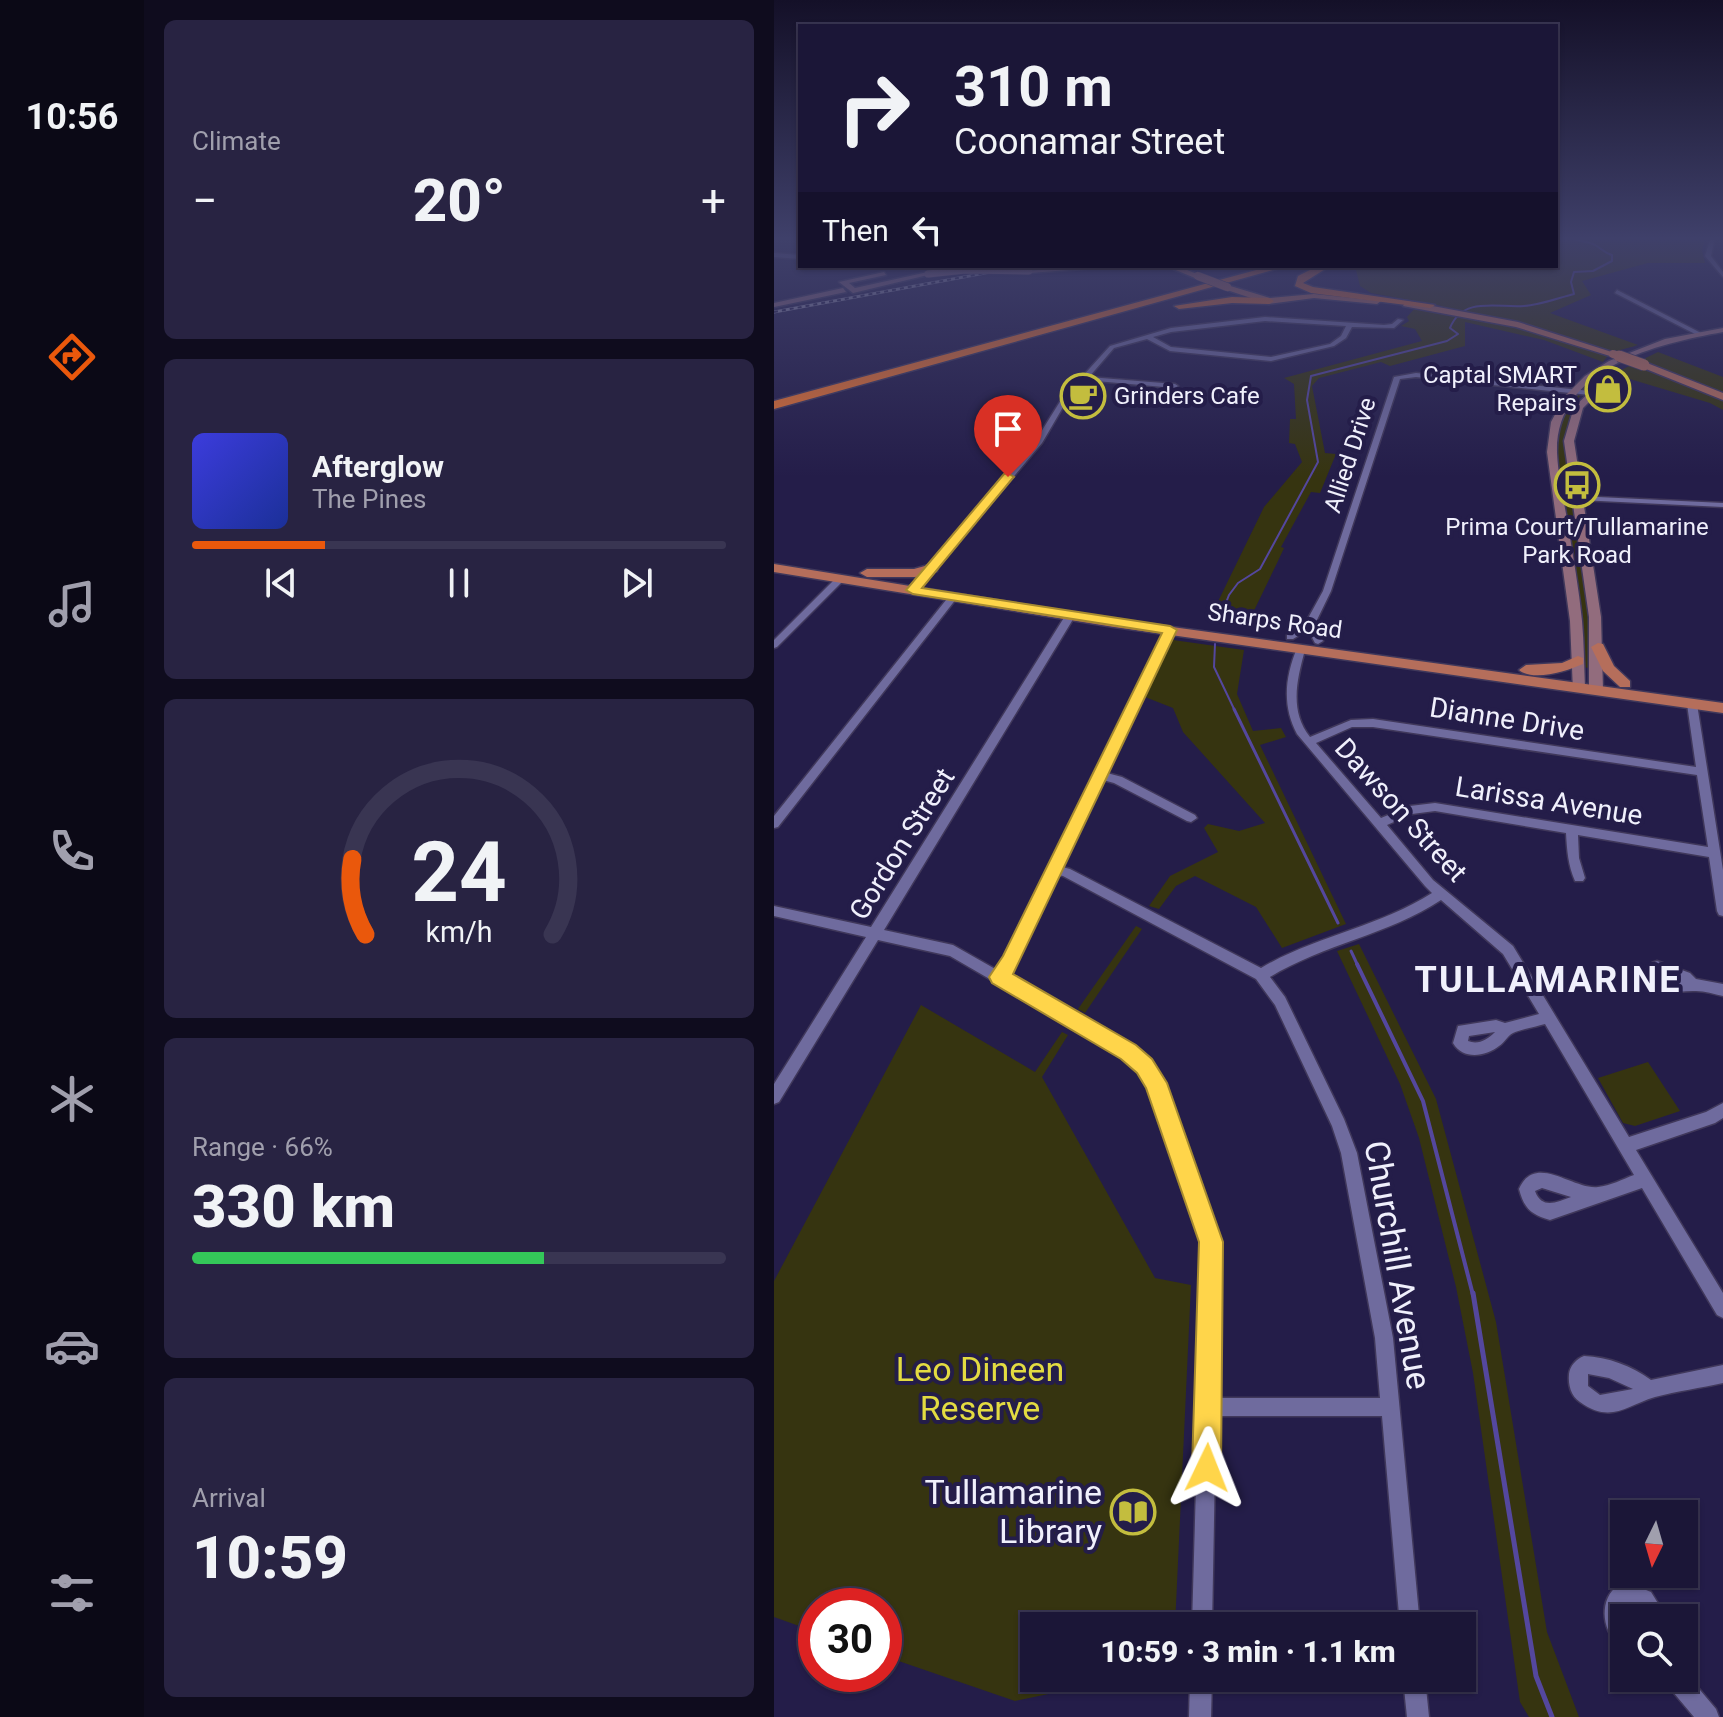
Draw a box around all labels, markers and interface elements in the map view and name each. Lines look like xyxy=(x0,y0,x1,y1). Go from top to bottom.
text: 310 m xyxy=(954,54,1113,120)
icon: right xyxy=(822,56,926,160)
text: 10:56 xyxy=(26,96,118,138)
text: Coonamar Street xyxy=(954,121,1225,163)
text: Climate xyxy=(192,126,281,156)
text: 20° xyxy=(413,165,506,236)
text: − xyxy=(192,175,217,227)
text: + xyxy=(701,175,726,227)
icon: left xyxy=(905,208,949,252)
text: Then xyxy=(822,213,889,248)
icon: directions xyxy=(44,329,100,385)
place label: Captal SMART Repairs xyxy=(1423,361,1577,417)
shop icon: Captal SMART Repairs xyxy=(1584,365,1632,413)
cafe icon: Grinders Cafe xyxy=(1059,372,1107,420)
place label: Grinders Cafe xyxy=(1114,382,1260,410)
street label: Allied Drive xyxy=(1318,394,1382,516)
pin xyxy=(974,395,1042,477)
icon: arrive xyxy=(986,407,1030,451)
text: Afterglow xyxy=(312,449,444,484)
bus stop icon: Prima Court/Tullamarine Park Road xyxy=(1553,461,1601,509)
text: The Pines xyxy=(312,484,426,514)
place label: Prima Court/Tullamarine Park Road xyxy=(1445,513,1709,569)
icon: previous xyxy=(259,561,303,605)
icon: pause xyxy=(437,561,481,605)
icon: next xyxy=(615,561,659,605)
icon: music xyxy=(44,576,100,632)
street label: Sharps Road xyxy=(1206,598,1344,644)
street label: Dianne Drive xyxy=(1427,690,1587,748)
street label: Dawson Street xyxy=(1328,732,1474,888)
street label: Gordon Street xyxy=(842,762,962,926)
street label: Larissa Avenue xyxy=(1453,770,1645,832)
icon: phone xyxy=(44,823,100,879)
text: 24 xyxy=(411,823,507,920)
text: km/h xyxy=(425,915,493,949)
district label: TULLAMARINE xyxy=(1415,959,1681,1001)
icon: climate xyxy=(44,1071,100,1127)
text: Range · 66% xyxy=(192,1132,333,1162)
street label: Churchill Avenue xyxy=(1356,1138,1440,1392)
text: 330 km xyxy=(192,1171,395,1242)
icon: car xyxy=(44,1318,100,1374)
park label: Leo Dineen Reserve xyxy=(896,1349,1064,1428)
position arrow xyxy=(1165,1426,1249,1510)
place label: Tullamarine Library xyxy=(925,1472,1102,1551)
text: Arrival xyxy=(192,1483,266,1513)
library icon: Tullamarine Library xyxy=(1109,1488,1157,1536)
north arrow xyxy=(1610,1500,1698,1588)
map controls xyxy=(1610,1500,1698,1692)
text: 10:59 xyxy=(192,1522,348,1593)
icon: filters xyxy=(44,1565,100,1621)
speed limit sign: 30 xyxy=(798,1588,902,1692)
button: search xyxy=(1610,1604,1698,1692)
text: 10:59 · 3 min · 1.1 km xyxy=(1100,1634,1396,1669)

